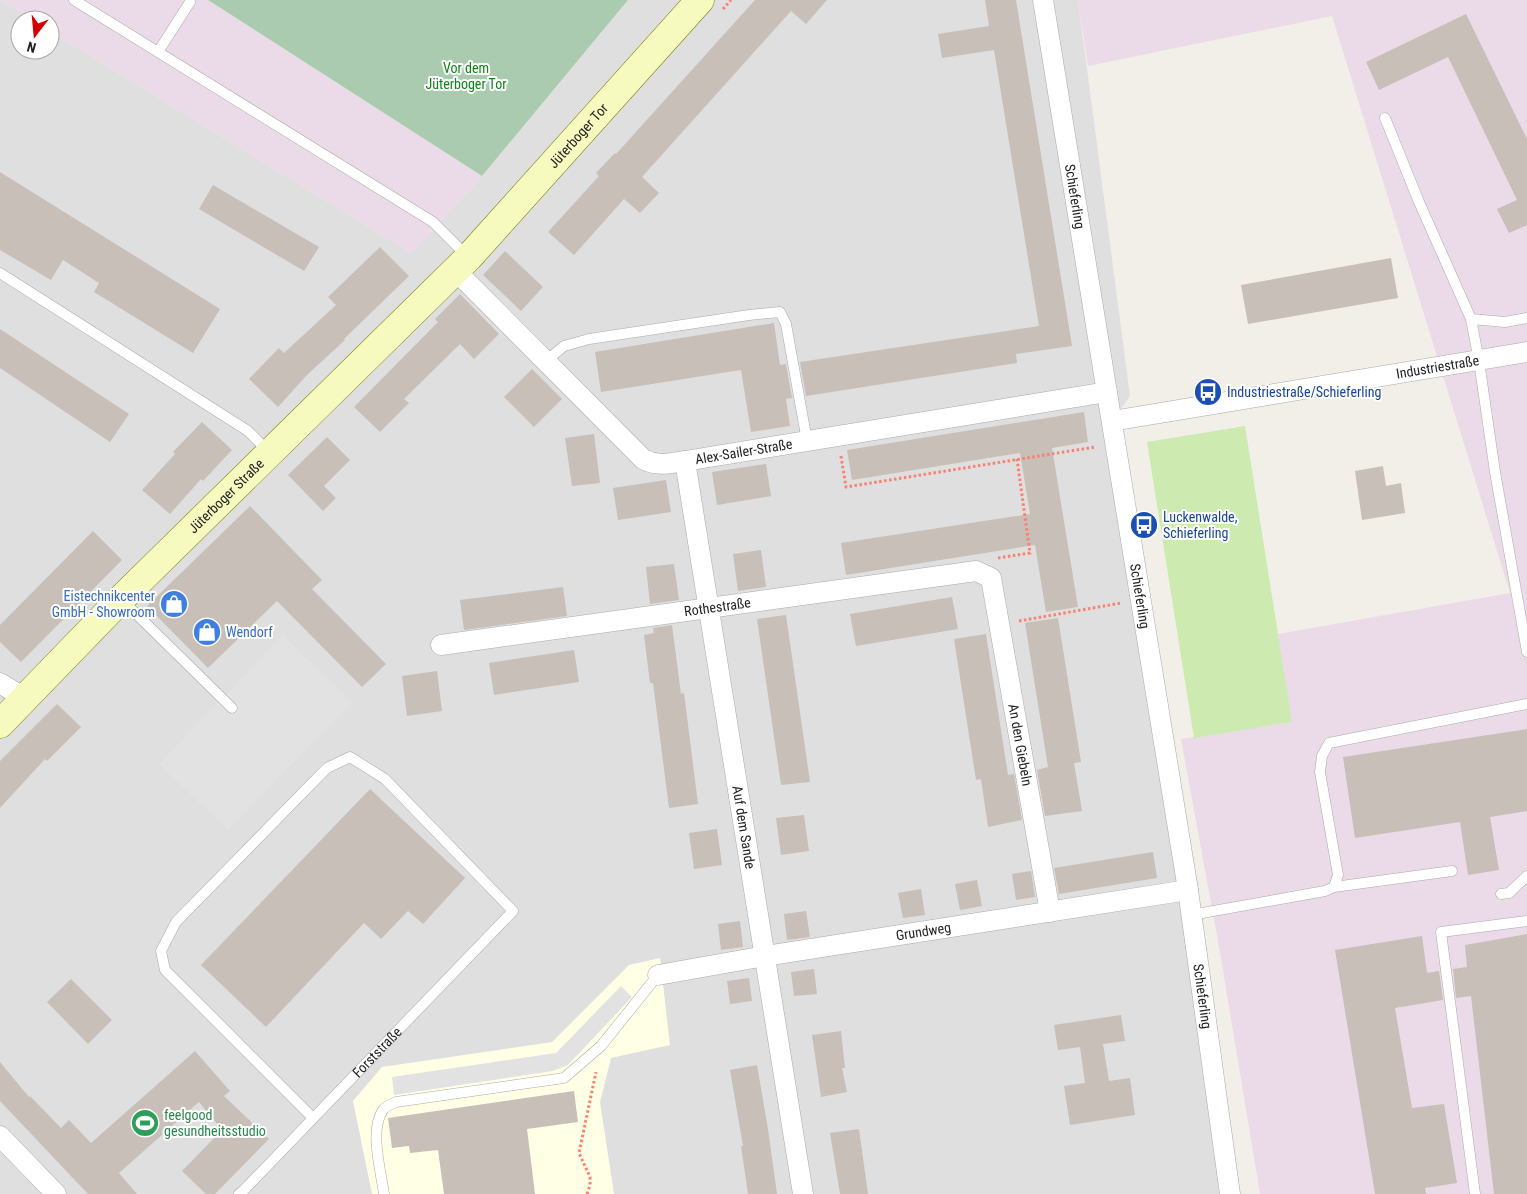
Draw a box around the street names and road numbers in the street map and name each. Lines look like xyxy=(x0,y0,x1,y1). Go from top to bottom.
street label: Jüterboger Tor xyxy=(545,100,611,171)
street label: Schieferling xyxy=(1062,163,1088,230)
street label: Industriestraße xyxy=(1395,352,1481,382)
street label: Alex-Sailer-Straße xyxy=(694,436,794,467)
street label: Jüterboger Straße xyxy=(185,455,267,537)
street label: Schieferling xyxy=(1127,563,1153,630)
street label: Rothestraße xyxy=(683,594,752,619)
street label: An den Giebeln xyxy=(1005,702,1036,787)
street label: Auf dem Sande xyxy=(729,785,759,870)
street label: Grundweg xyxy=(895,919,952,943)
street label: Schieferling xyxy=(1190,963,1215,1030)
street label: Forststraße xyxy=(349,1023,405,1081)

